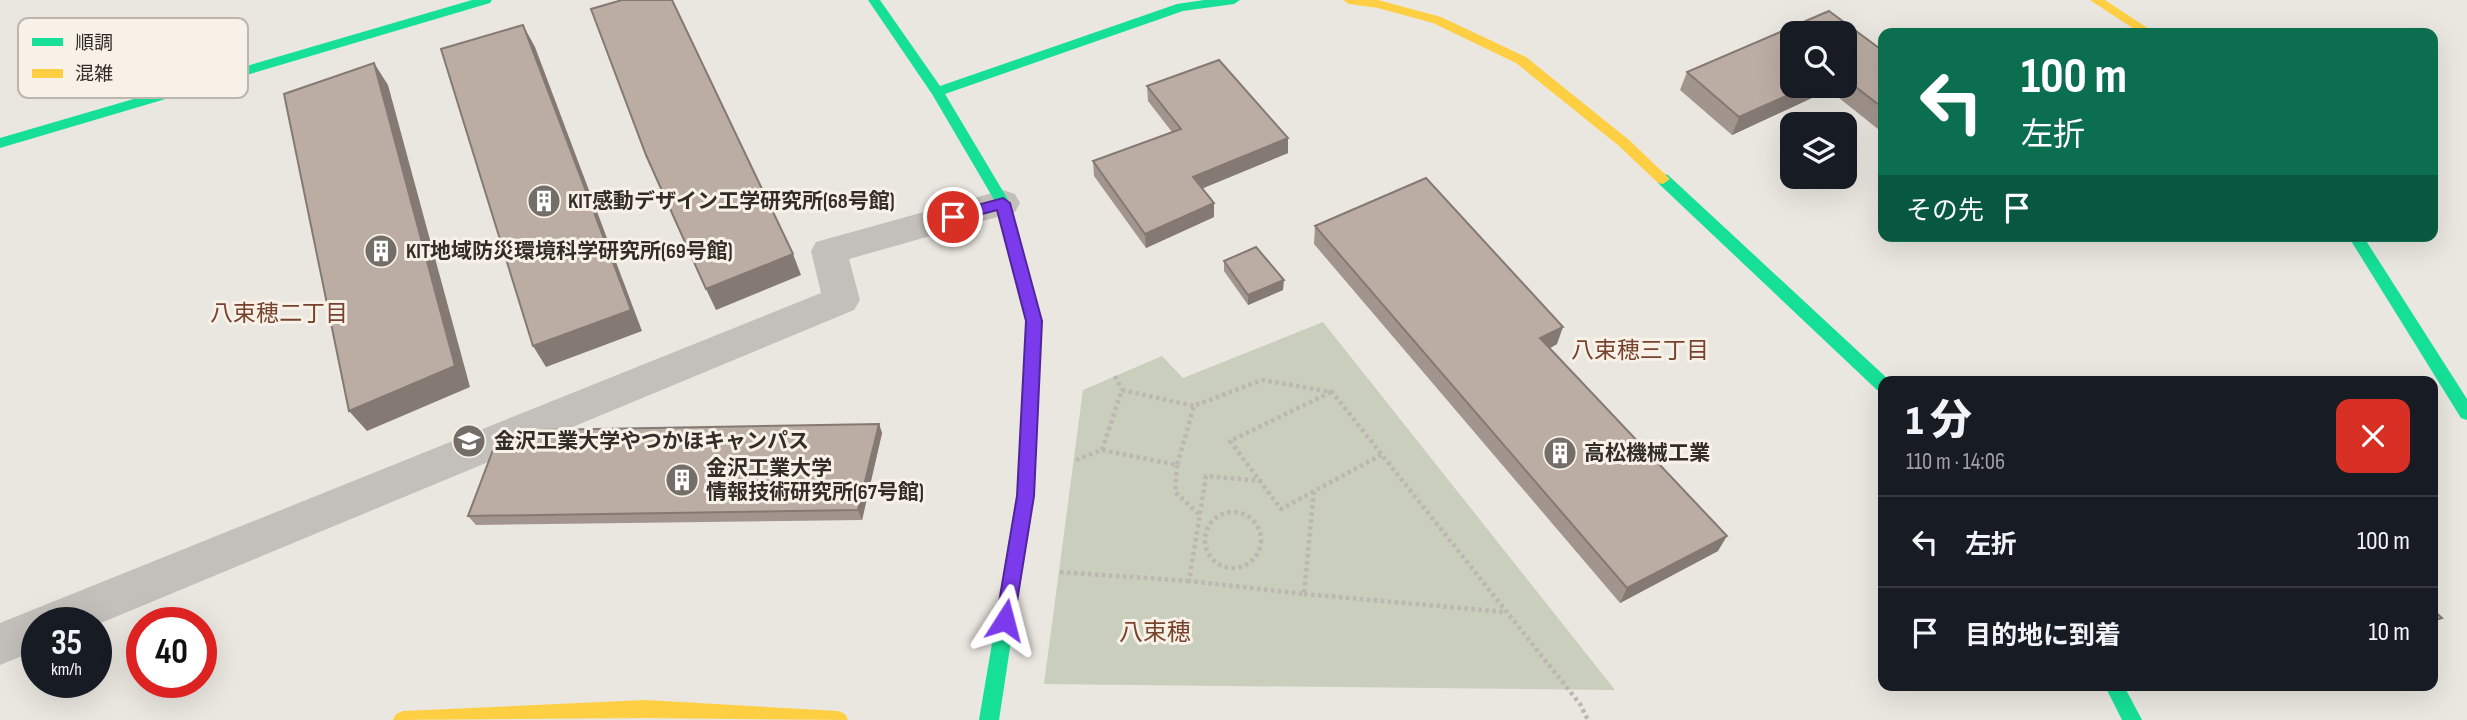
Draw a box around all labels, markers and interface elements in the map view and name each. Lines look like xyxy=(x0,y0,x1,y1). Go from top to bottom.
legend xyxy=(18,18,248,98)
map controls xyxy=(1780,21,1857,189)
button: search xyxy=(1780,21,1857,98)
text: 順調 xyxy=(75,32,113,55)
text: 100 m xyxy=(2021,48,2127,107)
icon: left xyxy=(1906,56,1997,147)
text: 混雑 xyxy=(75,63,113,86)
button: layers xyxy=(1780,112,1857,189)
text: 左折 xyxy=(2021,116,2085,155)
building icon: KIT感動デザイン工学研究所(68号館) xyxy=(525,182,563,220)
pin xyxy=(923,187,983,247)
place label: KIT感動デザイン工学研究所(68号館) xyxy=(568,189,895,214)
icon: arrive xyxy=(1998,189,2036,227)
text: その先 xyxy=(1906,196,1984,227)
icon: arrive xyxy=(934,198,972,236)
building icon: KIT地域防災環境科学研究所(69号館) xyxy=(362,232,400,270)
place label: KIT地域防災環境科学研究所(69号館) xyxy=(406,239,733,264)
district label: 八束穂二丁目 xyxy=(210,300,348,328)
district label: 八束穂三丁目 xyxy=(1571,337,1709,365)
text: 1 分 xyxy=(1906,396,1972,447)
button: close xyxy=(2336,399,2410,473)
school or university icon: 金沢工業大学やつかほキャンパス xyxy=(450,422,488,460)
place label: 金沢工業大学やつかほキャンパス xyxy=(494,429,809,454)
building icon: 高松機械工業 xyxy=(1541,434,1579,472)
place label: 高松機械工業 xyxy=(1584,441,1710,466)
text: 110 m · 14:06 xyxy=(1906,448,2005,476)
place label: 金沢工業大学 情報技術研究所(67号館) xyxy=(706,456,924,505)
building icon: 金沢工業大学 情報技術研究所(67号館) xyxy=(663,461,701,499)
icon: left xyxy=(1906,523,1944,561)
text: 100 m xyxy=(2357,526,2410,557)
text: 左折 xyxy=(1965,530,2017,561)
position arrow xyxy=(968,583,1042,657)
speed limit sign: 40 xyxy=(126,607,217,698)
icon: arrive xyxy=(1906,614,1944,652)
text: 10 m xyxy=(2368,617,2410,648)
district label: 八束穂 xyxy=(1119,618,1191,647)
text: 目的地に到着 xyxy=(1965,621,2121,652)
text: 35 xyxy=(51,622,82,665)
text: km/h xyxy=(51,659,82,680)

